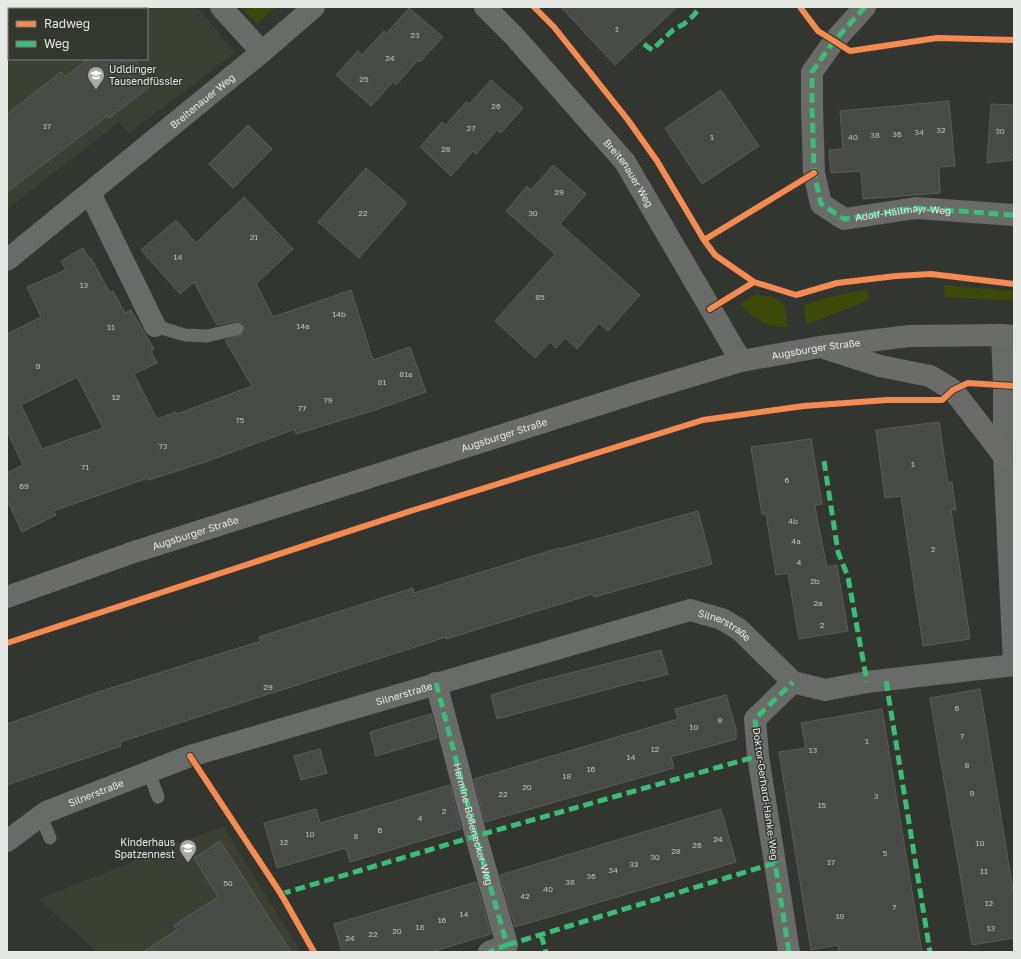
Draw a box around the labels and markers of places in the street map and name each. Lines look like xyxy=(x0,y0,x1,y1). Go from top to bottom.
place label: Udldinger Tausendfüssler xyxy=(109,63,183,87)
school or university icon: Udldinger Tausendfüssler xyxy=(86,65,106,90)
place label: Kinderhaus Spatzennest xyxy=(114,836,175,860)
school or university icon: Kinderhaus Spatzennest xyxy=(178,838,198,863)

